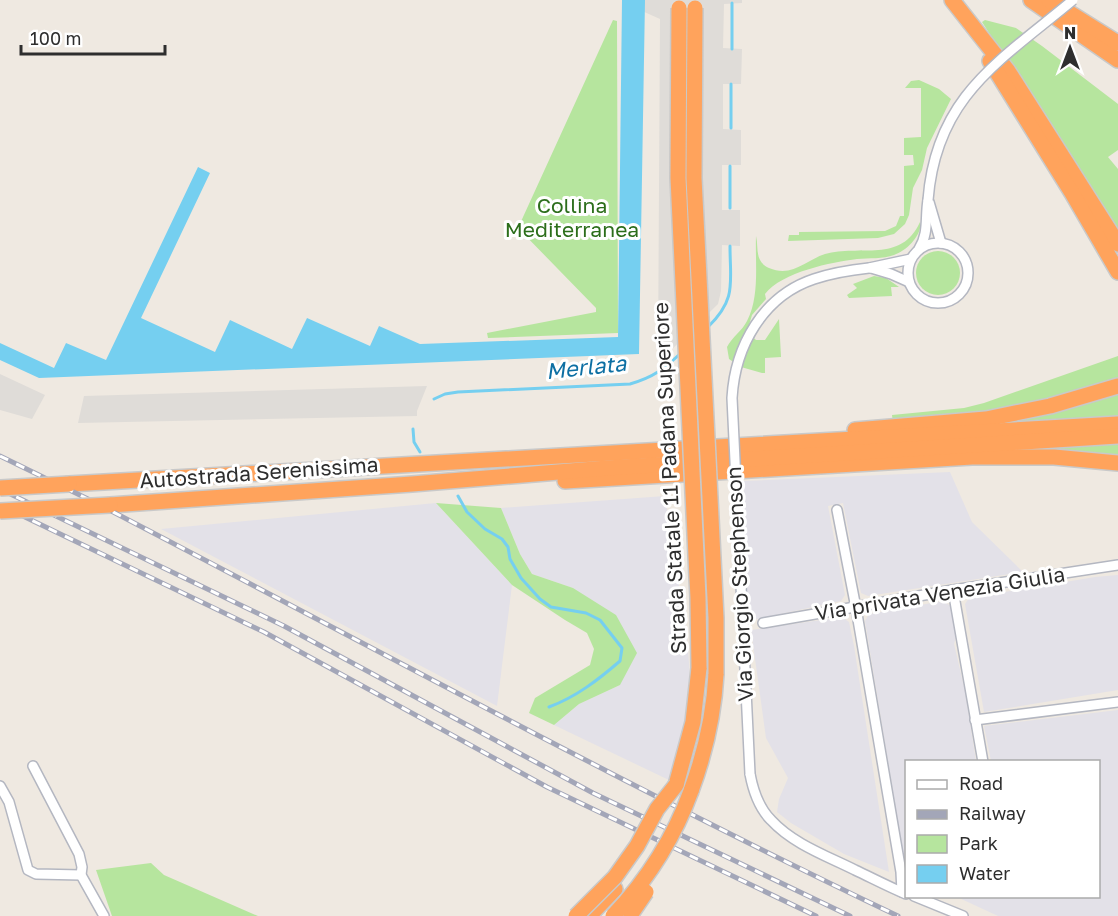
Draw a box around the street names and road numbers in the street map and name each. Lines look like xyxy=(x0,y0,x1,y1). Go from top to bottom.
street label: Strada Statale 11 Padana Superiore xyxy=(647,301,691,655)
street label: Autostrada Serenissima xyxy=(139,451,379,493)
street label: Via Giorgio Stephenson xyxy=(720,466,758,702)
street label: Via privata Venezia Giulia xyxy=(813,560,1067,626)

